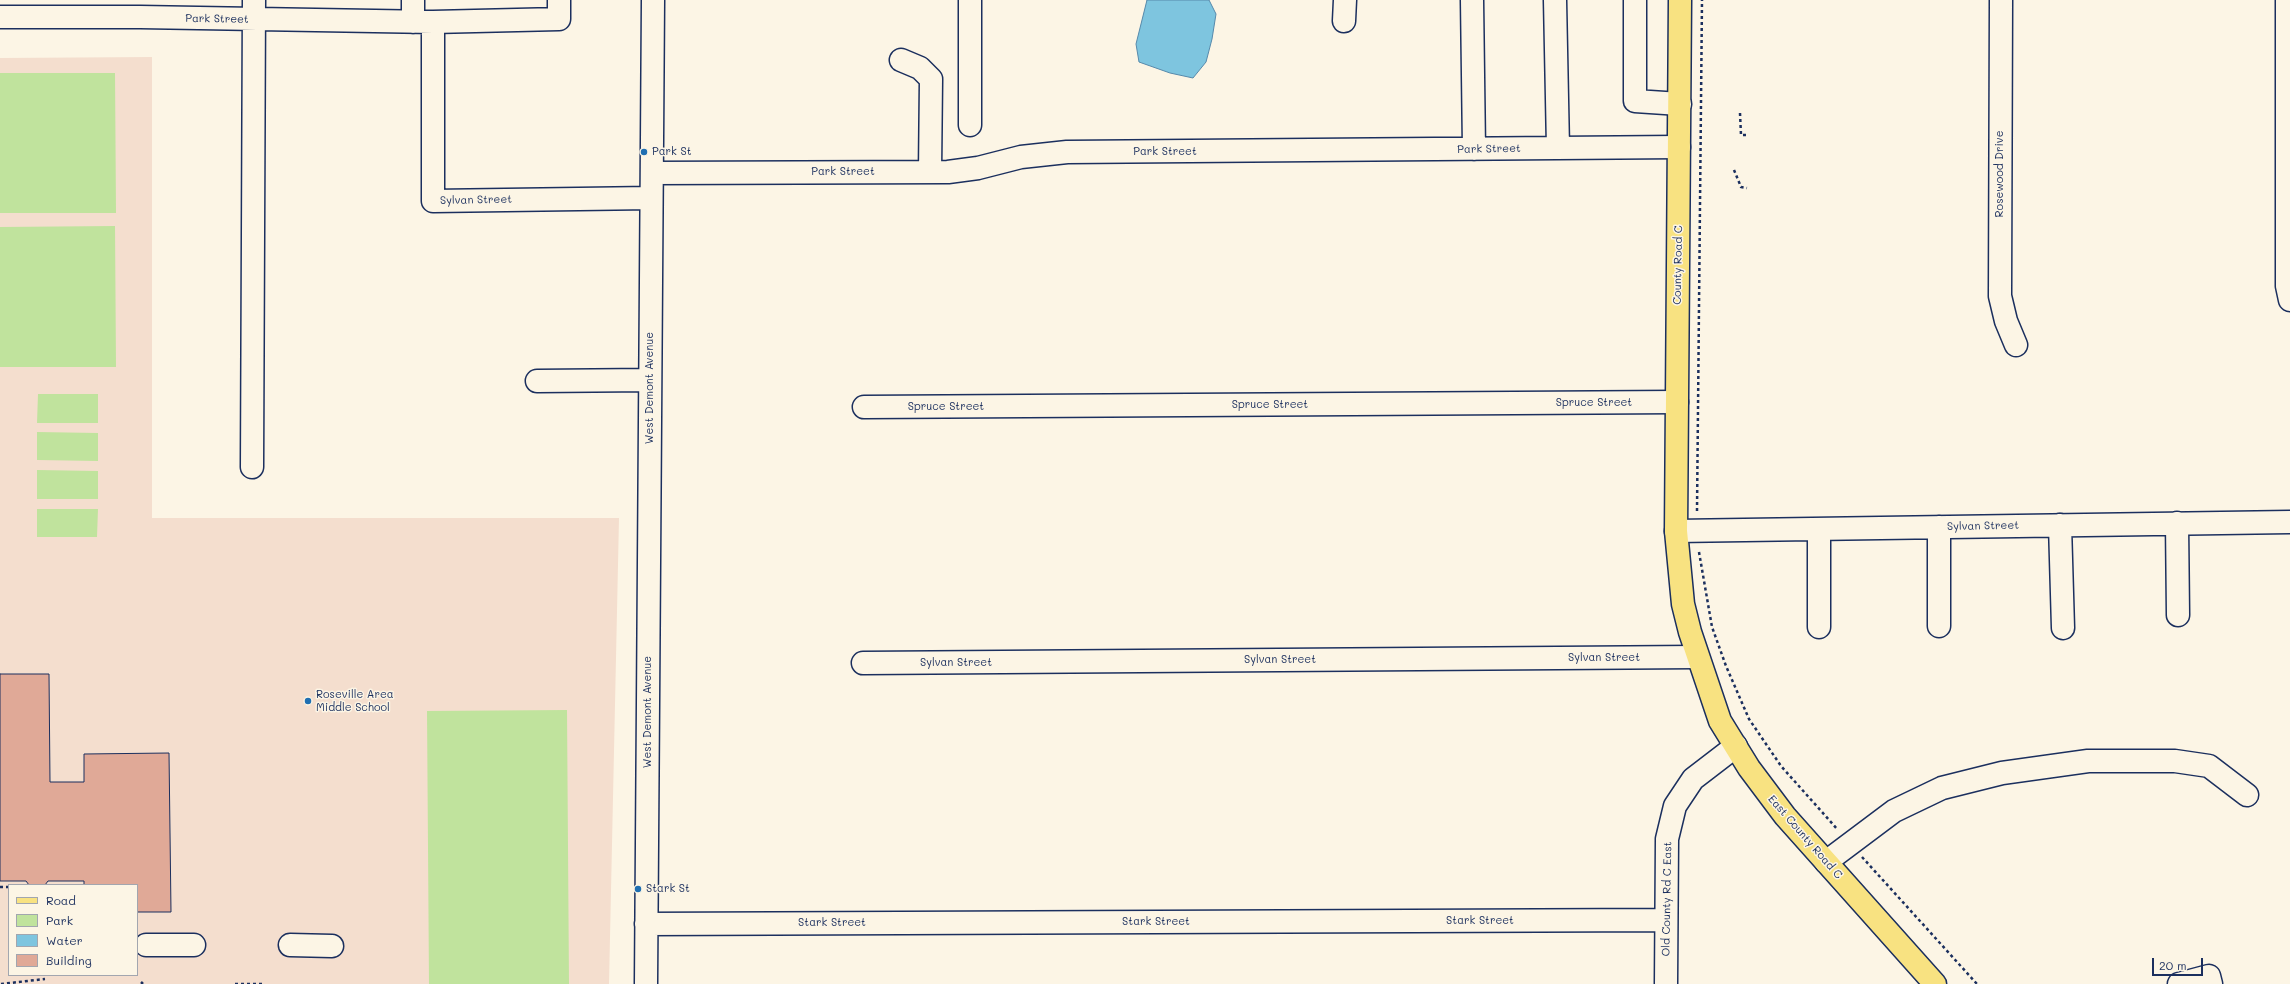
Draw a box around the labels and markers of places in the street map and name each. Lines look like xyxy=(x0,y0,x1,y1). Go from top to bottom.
place label: Park St xyxy=(652,145,691,159)
marker: Park St xyxy=(639,147,649,157)
place label: Roseville Area Middle School xyxy=(316,688,394,714)
marker: Roseville Area Middle School xyxy=(303,696,313,706)
place label: Stark St xyxy=(646,882,690,896)
marker: Stark St xyxy=(633,884,643,894)

